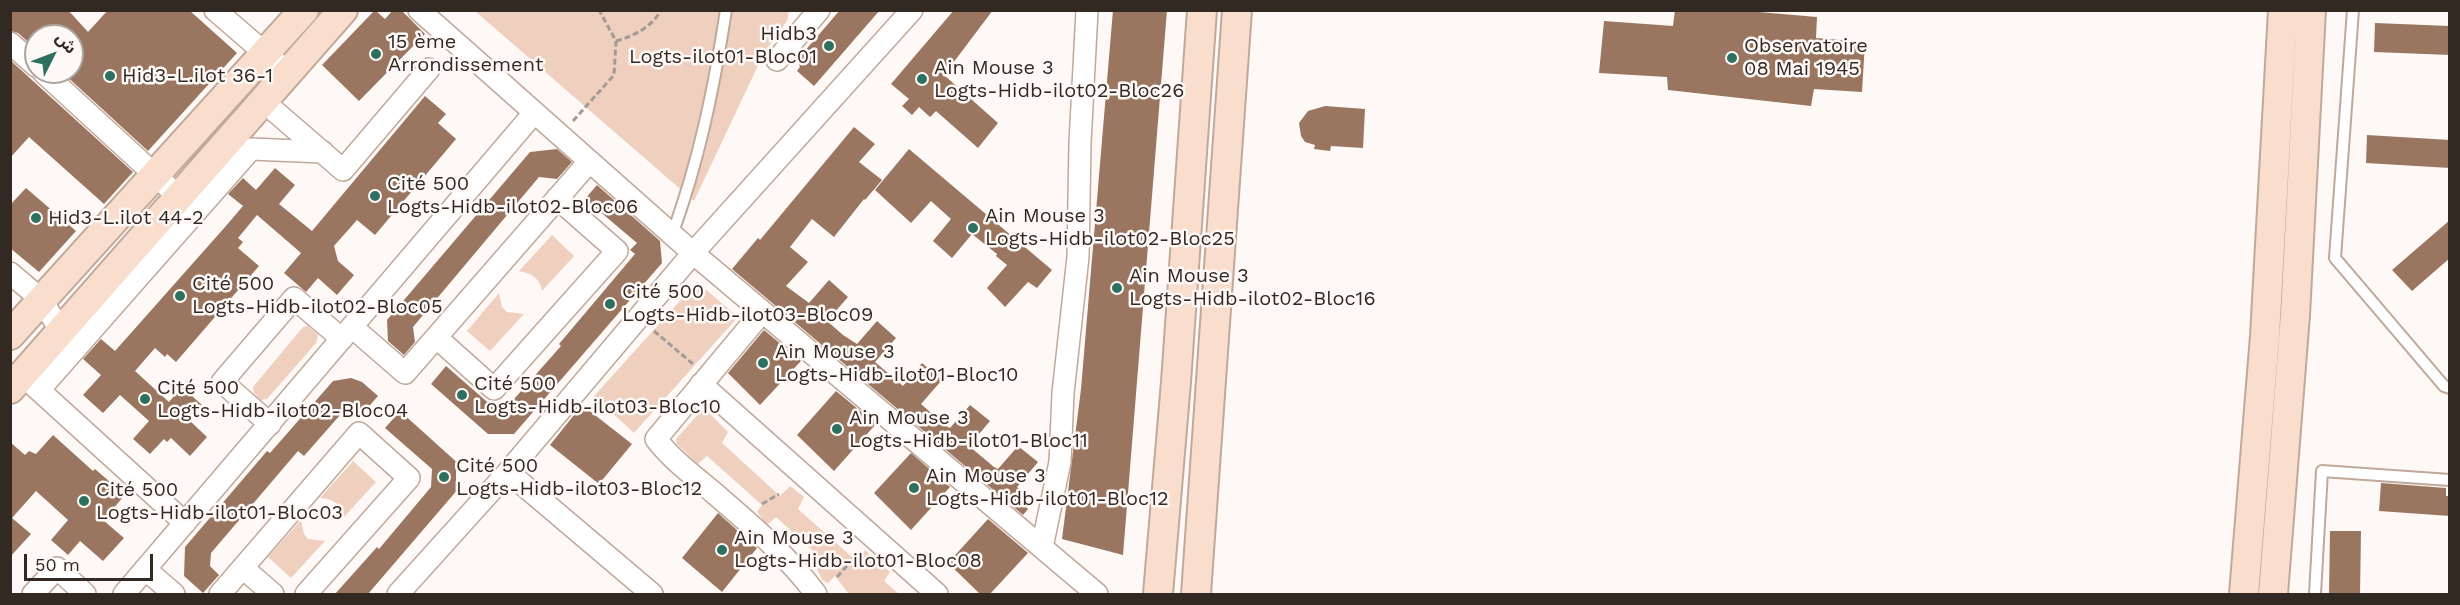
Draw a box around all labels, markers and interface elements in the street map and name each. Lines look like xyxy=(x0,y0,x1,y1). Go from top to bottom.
place label: Hidb3 Logts-ilot01-Bloc01 xyxy=(629,22,817,69)
north arrow xyxy=(24,24,84,84)
text: ش xyxy=(52,28,81,57)
place label: 15 ème Arrondissement xyxy=(388,30,543,77)
place label: Observatoire 08 Mai 1945 xyxy=(1744,34,1868,81)
marker: Hidb3 Logts-ilot01-Bloc01 xyxy=(822,39,836,53)
marker: 15 ème Arrondissement xyxy=(369,47,383,61)
marker: Observatoire 08 Mai 1945 xyxy=(1725,51,1739,65)
place label: Ain Mouse 3 Logts-Hidb-ilot02-Bloc26 xyxy=(934,56,1184,103)
place label: Hid3-L.ilot 36-1 xyxy=(122,64,273,88)
marker: Hid3-L.ilot 36-1 xyxy=(103,69,117,83)
marker: Ain Mouse 3 Logts-Hidb-ilot02-Bloc26 xyxy=(915,72,929,86)
place label: Cité 500 Logts-Hidb-ilot02-Bloc06 xyxy=(387,172,638,219)
marker: Cité 500 Logts-Hidb-ilot02-Bloc06 xyxy=(368,189,382,203)
place label: Ain Mouse 3 Logts-Hidb-ilot02-Bloc25 xyxy=(985,204,1235,251)
place label: Hid3-L.ilot 44-2 xyxy=(48,206,204,230)
marker: Hid3-L.ilot 44-2 xyxy=(29,211,43,225)
marker: Ain Mouse 3 Logts-Hidb-ilot02-Bloc25 xyxy=(966,221,980,235)
place label: Ain Mouse 3 Logts-Hidb-ilot02-Bloc16 xyxy=(1129,264,1376,311)
place label: Cité 500 Logts-Hidb-ilot02-Bloc05 xyxy=(192,272,443,319)
place label: Cité 500 Logts-Hidb-ilot03-Bloc09 xyxy=(622,280,873,327)
marker: Ain Mouse 3 Logts-Hidb-ilot02-Bloc16 xyxy=(1110,281,1124,295)
marker: Cité 500 Logts-Hidb-ilot02-Bloc05 xyxy=(173,289,187,303)
marker: Cité 500 Logts-Hidb-ilot03-Bloc09 xyxy=(603,297,617,311)
place label: Ain Mouse 3 Logts-Hidb-ilot01-Bloc10 xyxy=(775,340,1018,387)
marker: Ain Mouse 3 Logts-Hidb-ilot01-Bloc10 xyxy=(756,356,770,370)
place label: Cité 500 Logts-Hidb-ilot03-Bloc10 xyxy=(474,372,721,419)
place label: Cité 500 Logts-Hidb-ilot02-Bloc04 xyxy=(157,376,408,423)
marker: Cité 500 Logts-Hidb-ilot03-Bloc10 xyxy=(455,388,469,402)
marker: Cité 500 Logts-Hidb-ilot02-Bloc04 xyxy=(138,392,152,406)
place label: Ain Mouse 3 Logts-Hidb-ilot01-Bloc11 xyxy=(849,406,1088,453)
marker: Ain Mouse 3 Logts-Hidb-ilot01-Bloc11 xyxy=(830,422,844,436)
place label: Cité 500 Logts-Hidb-ilot03-Bloc12 xyxy=(456,454,702,501)
place label: Ain Mouse 3 Logts-Hidb-ilot01-Bloc12 xyxy=(926,464,1169,511)
marker: Cité 500 Logts-Hidb-ilot03-Bloc12 xyxy=(437,470,451,484)
place label: Cité 500 Logts-Hidb-ilot01-Bloc03 xyxy=(96,478,343,525)
marker: Ain Mouse 3 Logts-Hidb-ilot01-Bloc12 xyxy=(907,481,921,495)
marker: Cité 500 Logts-Hidb-ilot01-Bloc03 xyxy=(77,494,91,508)
place label: Ain Mouse 3 Logts-Hidb-ilot01-Bloc08 xyxy=(734,526,982,573)
scale bar xyxy=(27,542,156,580)
marker: Ain Mouse 3 Logts-Hidb-ilot01-Bloc08 xyxy=(715,543,729,557)
text: 50 m xyxy=(35,554,80,575)

